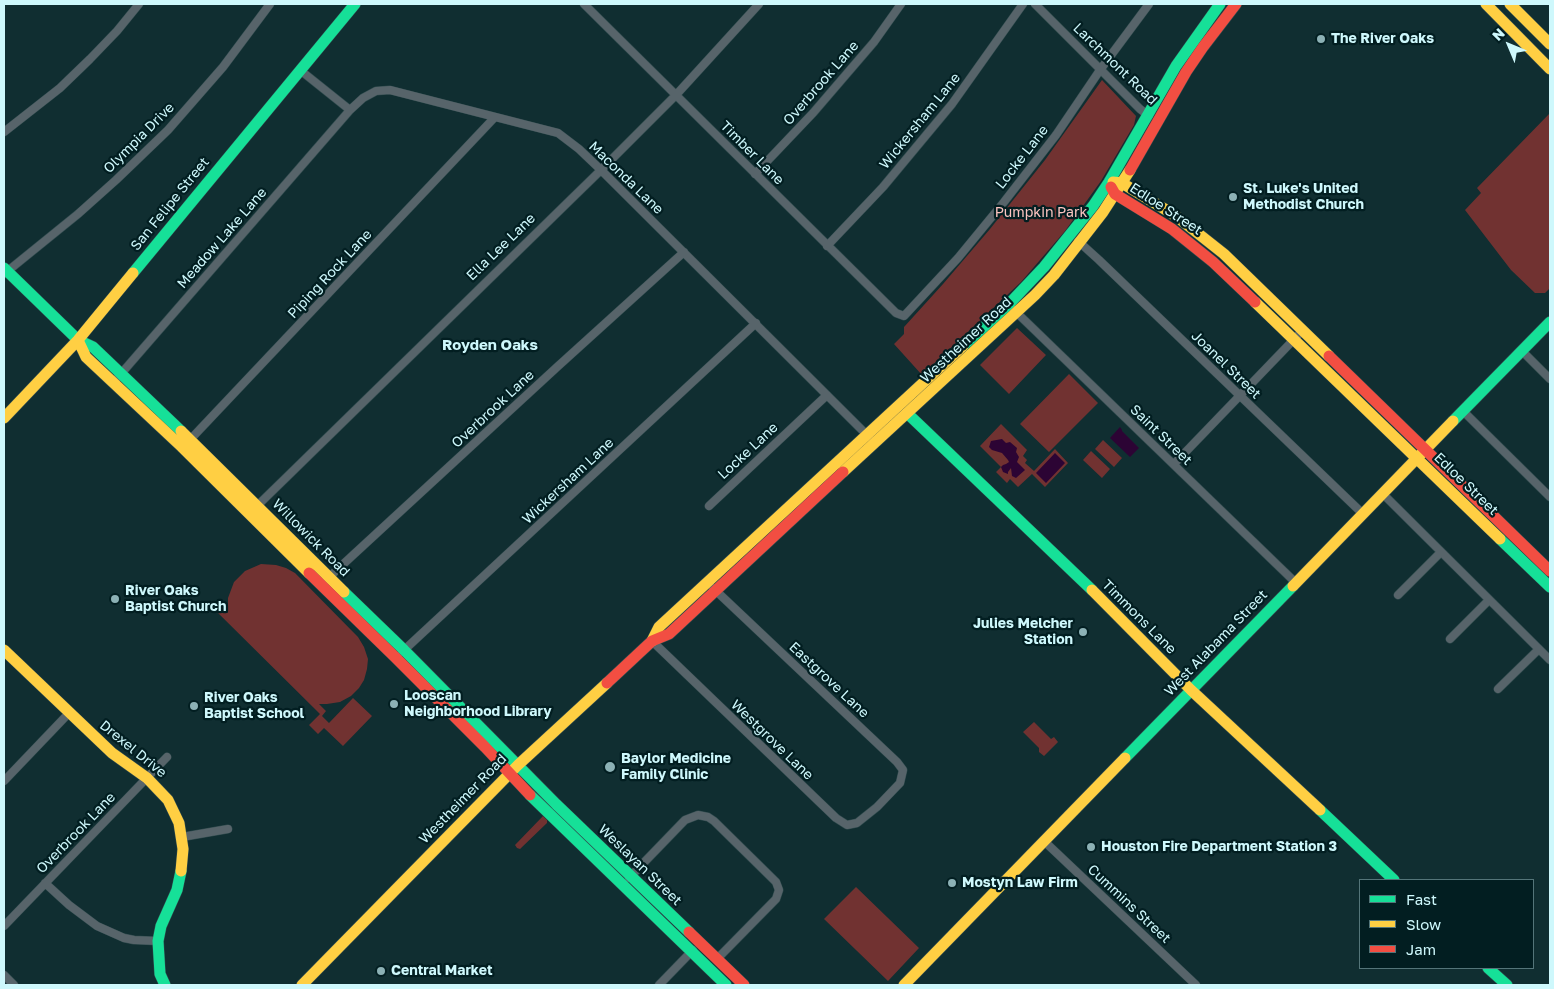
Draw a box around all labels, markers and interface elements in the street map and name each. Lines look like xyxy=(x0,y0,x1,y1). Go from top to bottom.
street label: Larchmont Road xyxy=(1070,20,1160,108)
north arrow xyxy=(1484,20,1534,70)
text: N xyxy=(1488,24,1508,44)
place label: The River Oaks xyxy=(1331,31,1434,47)
marker: The River Oaks xyxy=(1315,33,1327,45)
street label: Overbrook Lane xyxy=(780,37,862,129)
street label: Wickersham Lane xyxy=(876,70,964,172)
street label: Olympia Drive xyxy=(100,99,178,177)
street label: Timber Lane xyxy=(717,118,787,188)
street label: Locke Lane xyxy=(992,122,1052,192)
street label: Maconda Lane xyxy=(585,138,667,218)
street label: San Felipe Street xyxy=(127,154,213,254)
street label: Edloe Street xyxy=(1127,179,1205,239)
place label: St. Luke's United Methodist Church xyxy=(1243,181,1364,213)
street label: Meadow Lake Lane xyxy=(174,184,270,292)
marker: St. Luke's United Methodist Church xyxy=(1227,191,1239,203)
park label: Pumpkin Park xyxy=(995,205,1087,221)
street label: Ella Lee Lane xyxy=(463,210,539,284)
street label: Piping Rock Lane xyxy=(284,226,376,322)
street label: Westheimer Road xyxy=(917,294,1015,386)
street label: Joanel Street xyxy=(1188,328,1264,402)
district label: Royden Oaks xyxy=(442,336,538,354)
street label: Overbrook Lane xyxy=(448,367,538,451)
street label: Saint Street xyxy=(1127,401,1195,469)
street label: Locke Lane xyxy=(715,419,781,483)
street label: Wickersham Lane xyxy=(519,434,617,528)
street label: Edloe Street xyxy=(1430,449,1502,519)
street label: Willowick Road xyxy=(269,496,353,580)
street label: Timmons Lane xyxy=(1098,576,1180,658)
place label: River Oaks Baptist Church xyxy=(125,583,226,616)
street label: West Alabama Street xyxy=(1161,587,1271,699)
marker: River Oaks Baptist Church xyxy=(109,593,121,605)
place label: Julies Melcher Station xyxy=(973,616,1073,648)
marker: Julies Melcher Station xyxy=(1077,626,1089,638)
street label: Eastgrove Lane xyxy=(785,639,873,721)
place label: Looscan Neighborhood Library xyxy=(404,688,552,720)
place label: River Oaks Baptist School xyxy=(204,690,304,722)
street label: Westgrove Lane xyxy=(727,696,817,784)
marker: Looscan Neighborhood Library xyxy=(388,698,400,710)
marker: River Oaks Baptist School xyxy=(188,700,200,712)
street label: Drexel Drive xyxy=(96,717,170,781)
street label: Westheimer Road xyxy=(416,751,510,847)
place label: Baylor Medicine Family Clinic xyxy=(621,751,731,784)
marker: Baylor Medicine Family Clinic xyxy=(603,760,617,774)
street label: Overbrook Lane xyxy=(33,789,119,877)
street label: Weslayan Street xyxy=(595,821,685,909)
place label: Houston Fire Department Station 3 xyxy=(1101,839,1337,855)
marker: Houston Fire Department Station 3 xyxy=(1085,841,1097,853)
street label: Cummins Street xyxy=(1084,861,1174,947)
place label: Mostyn Law Firm xyxy=(962,875,1078,891)
marker: Mostyn Law Firm xyxy=(946,877,958,889)
legend xyxy=(1359,879,1534,969)
text: Fast xyxy=(1406,890,1437,908)
text: Slow xyxy=(1406,915,1441,933)
text: Jam xyxy=(1406,940,1436,958)
place label: Central Market xyxy=(391,963,493,979)
marker: Central Market xyxy=(375,965,387,977)

